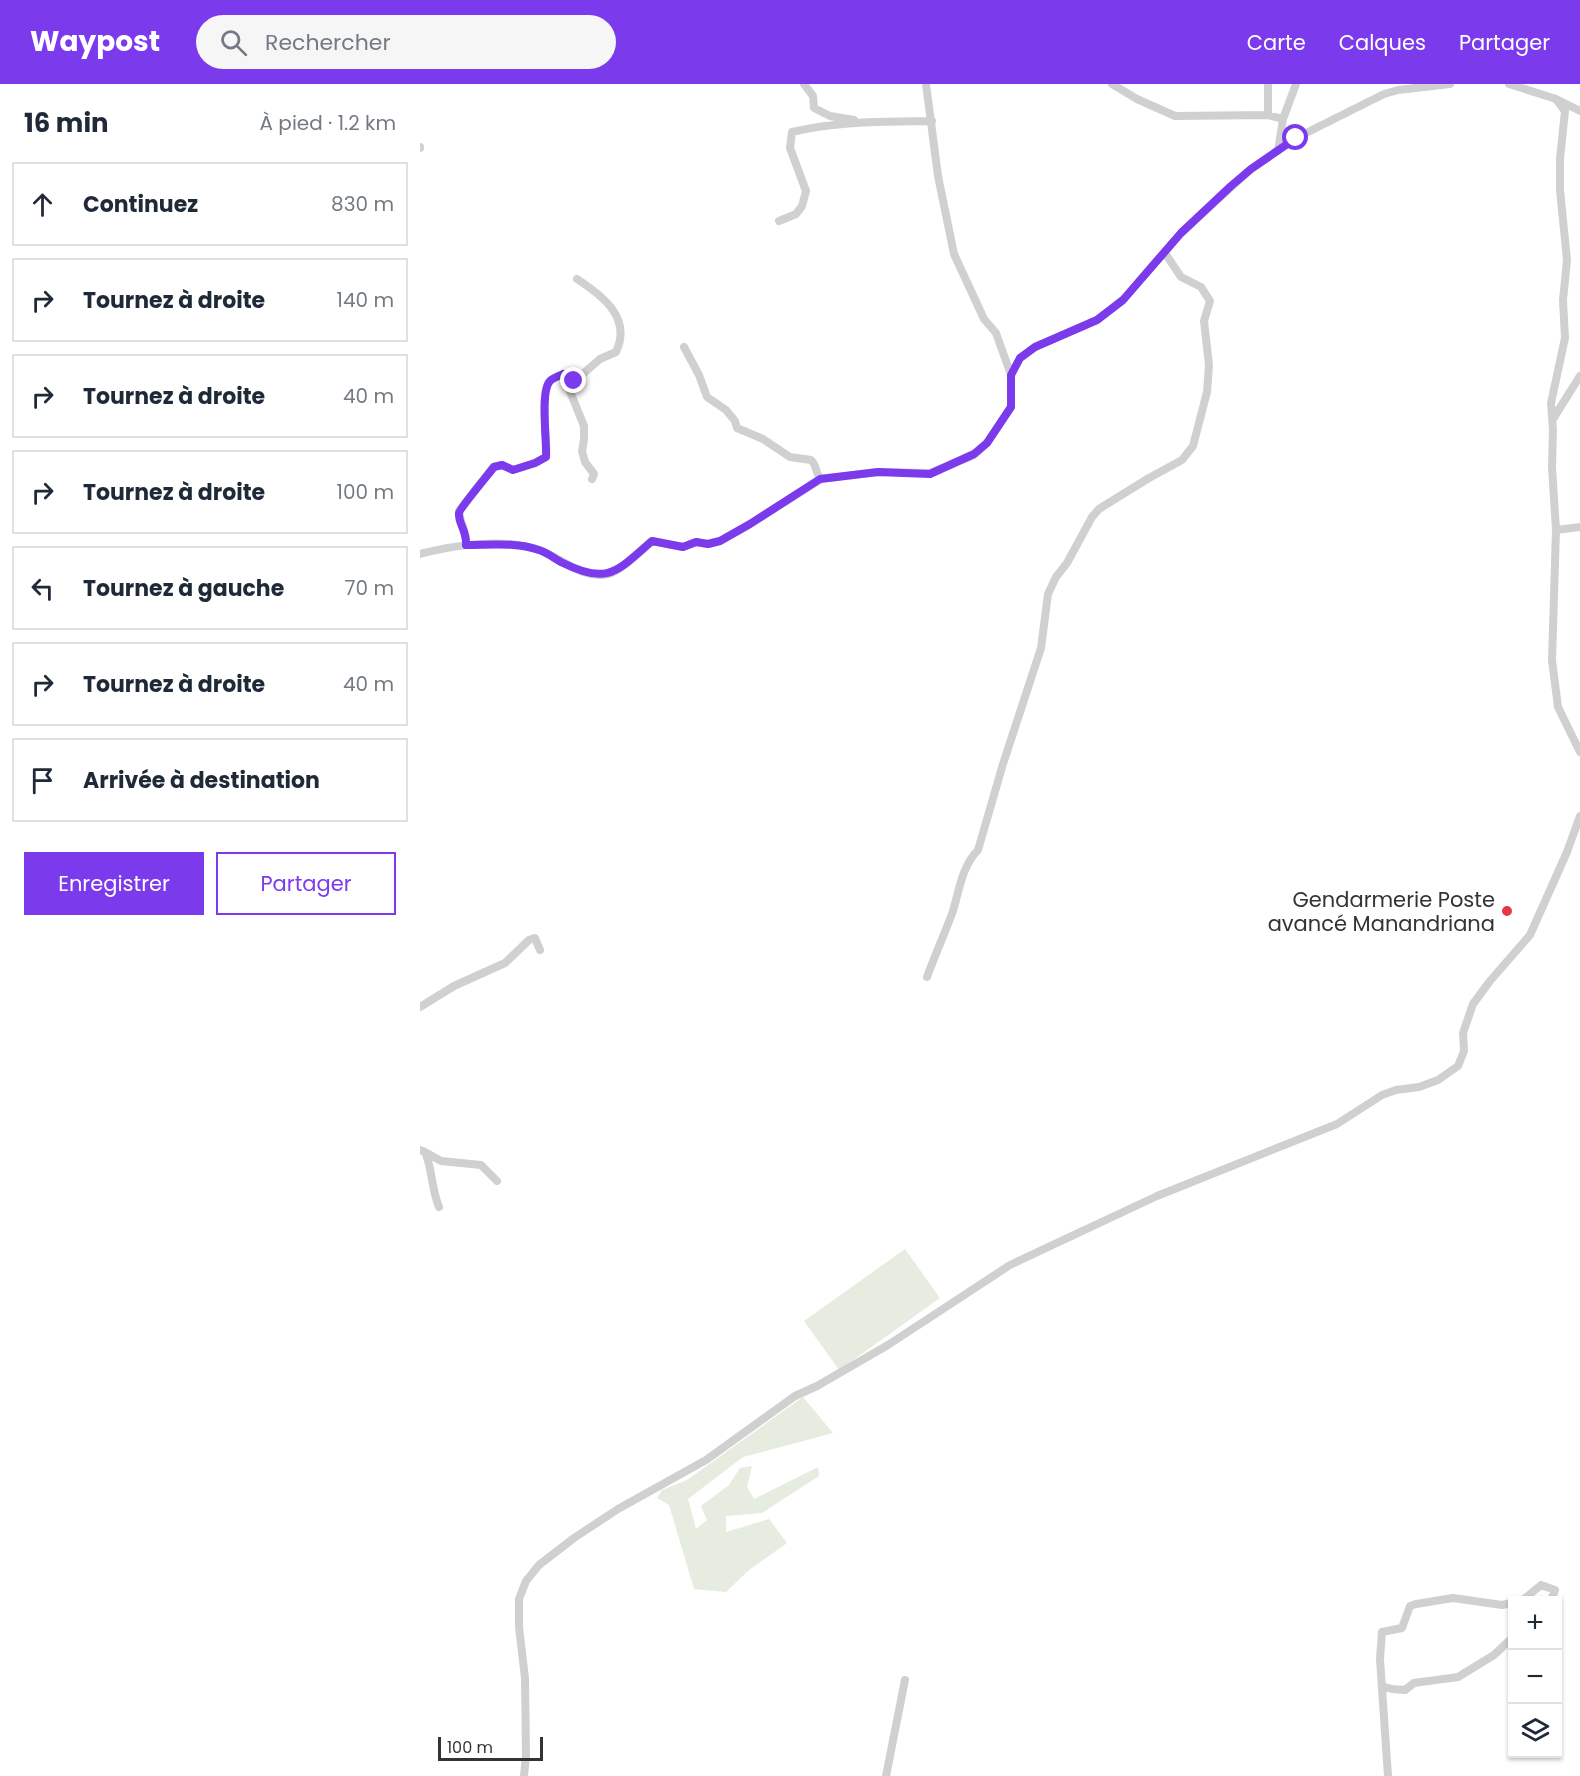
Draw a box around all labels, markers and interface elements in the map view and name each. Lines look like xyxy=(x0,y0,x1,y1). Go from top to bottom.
search box xyxy=(196,15,616,69)
text: Waypost xyxy=(30,22,160,61)
icon: search xyxy=(217,26,250,59)
text: Rechercher xyxy=(265,27,391,58)
text: Carte xyxy=(1247,28,1306,57)
text: Calques xyxy=(1339,28,1426,57)
text: Partager xyxy=(1459,28,1550,57)
text: 16 min xyxy=(24,105,109,141)
text: À pied · 1.2 km xyxy=(260,109,396,137)
route start xyxy=(1282,124,1308,150)
icon: ahead xyxy=(26,188,59,221)
text: Continuez xyxy=(83,189,198,220)
text: 830 m xyxy=(331,190,394,218)
icon: right xyxy=(26,284,59,317)
text: Tournez à droite xyxy=(83,285,265,316)
text: 140 m xyxy=(337,286,394,314)
route end xyxy=(560,367,586,393)
icon: right xyxy=(26,380,59,413)
text: Tournez à droite xyxy=(83,381,265,412)
text: 40 m xyxy=(343,382,394,410)
icon: right xyxy=(26,476,59,509)
text: Tournez à droite xyxy=(83,477,265,508)
text: 100 m xyxy=(337,478,394,506)
icon: left xyxy=(26,572,59,605)
text: Tournez à gauche xyxy=(83,573,284,604)
text: 70 m xyxy=(345,574,394,602)
icon: right xyxy=(26,668,59,701)
text: Tournez à droite xyxy=(83,669,265,700)
text: 40 m xyxy=(343,670,394,698)
icon: arrive xyxy=(26,764,59,797)
text: Arrivée à destination xyxy=(83,765,320,796)
button: Enregistrer xyxy=(24,852,204,915)
button: Partager xyxy=(216,852,396,915)
place label: Gendarmerie Poste avancé Manandriana xyxy=(1268,885,1495,938)
marker: Gendarmerie Poste avancé Manandriana xyxy=(1500,904,1514,918)
map controls xyxy=(1508,1596,1562,1758)
button: + xyxy=(1508,1596,1562,1650)
button: − xyxy=(1508,1650,1562,1704)
button: layers xyxy=(1508,1704,1562,1758)
scale bar xyxy=(438,1734,543,1762)
text: 100 m xyxy=(447,1736,493,1759)

